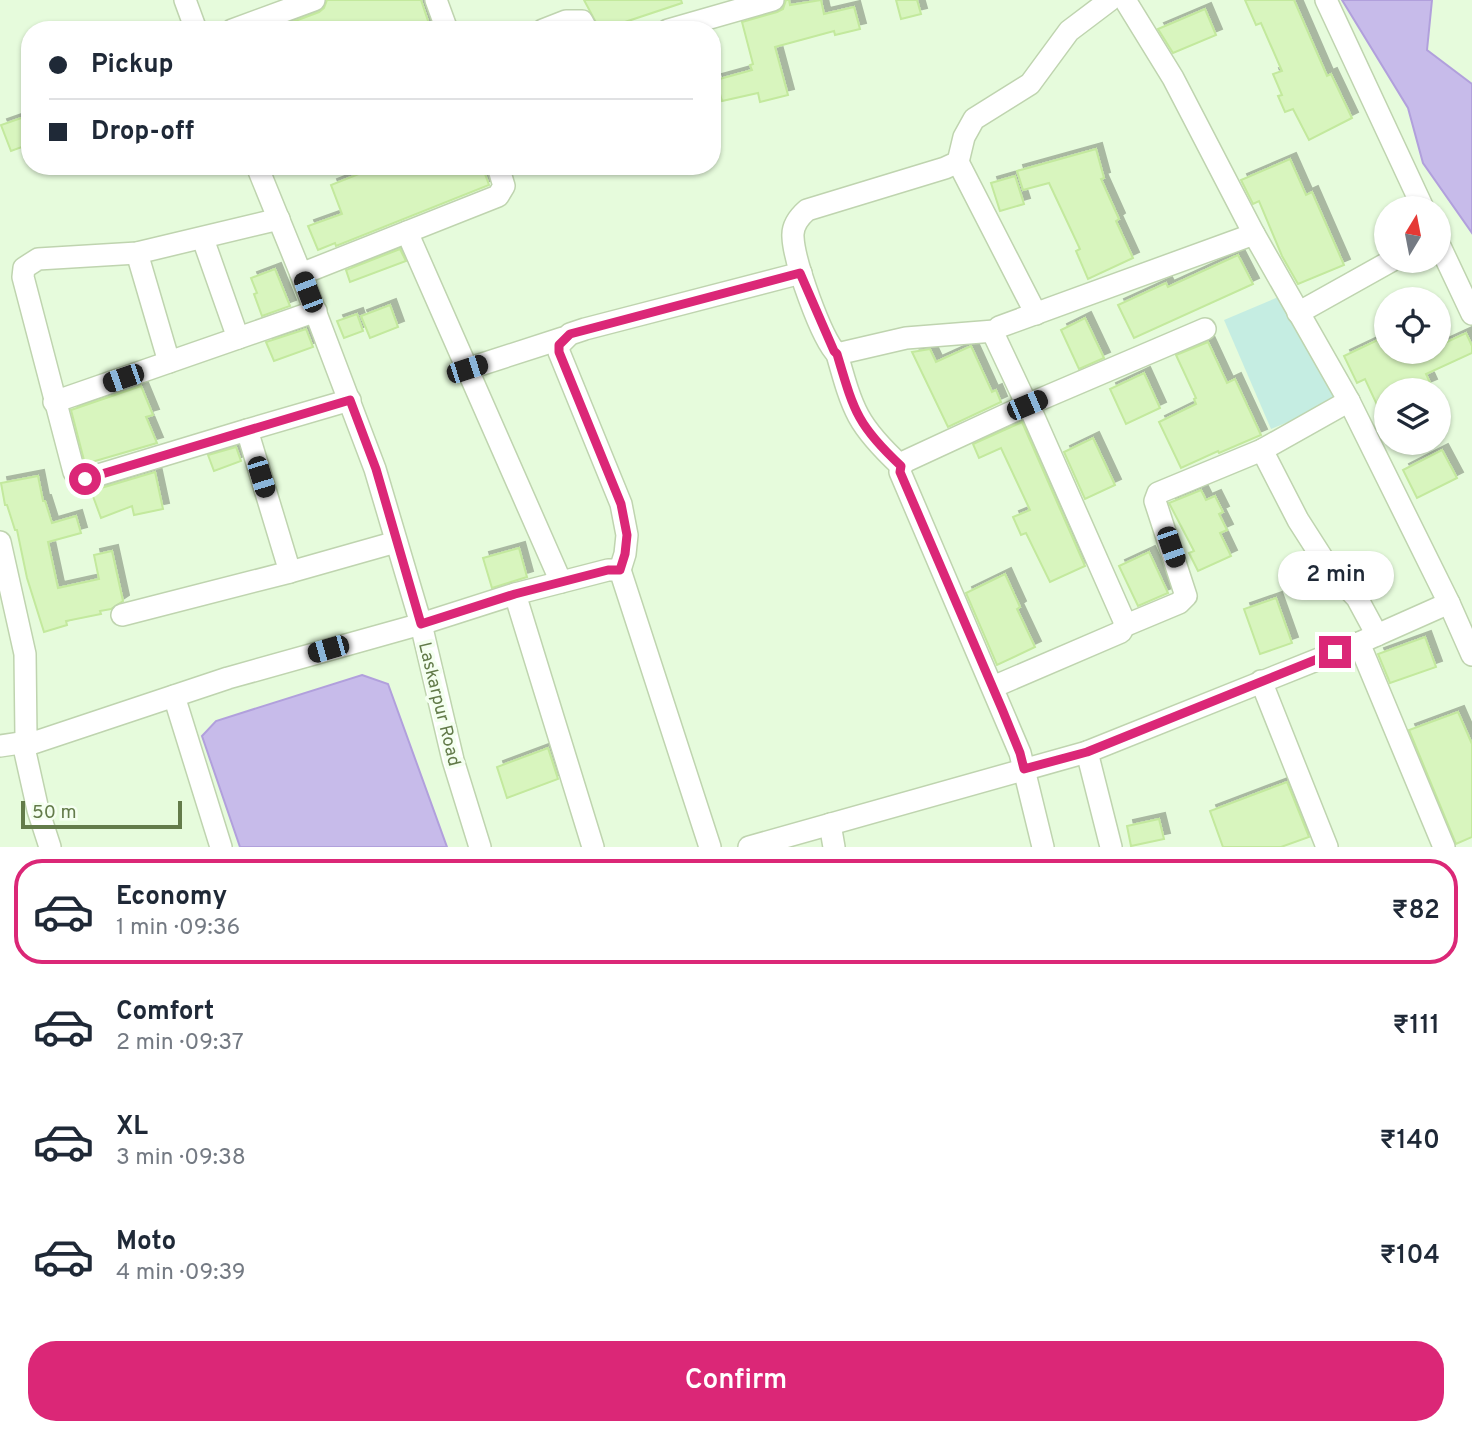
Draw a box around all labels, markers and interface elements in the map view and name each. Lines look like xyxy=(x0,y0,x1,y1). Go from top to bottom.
text: Pickup xyxy=(91,49,174,82)
text: Drop-off xyxy=(91,116,194,149)
north arrow xyxy=(1374,196,1451,273)
map controls xyxy=(1374,196,1451,455)
car xyxy=(291,269,326,315)
button: locate xyxy=(1374,287,1451,364)
car xyxy=(444,353,491,385)
car xyxy=(100,361,147,395)
button: layers xyxy=(1374,378,1451,455)
car xyxy=(1004,387,1051,423)
car xyxy=(245,454,278,500)
route start xyxy=(69,463,101,495)
car xyxy=(1155,524,1188,570)
callout: 2 min xyxy=(1277,550,1393,600)
text: 2 min xyxy=(1306,561,1366,590)
car xyxy=(305,633,352,665)
route end xyxy=(1319,636,1351,668)
street label: Laskarpur Road xyxy=(412,640,465,769)
scale bar xyxy=(21,798,182,830)
text: 50 m xyxy=(32,801,77,825)
icon: car xyxy=(32,880,95,943)
text: Economy xyxy=(116,881,227,914)
text: ₹82 xyxy=(1391,895,1440,928)
text: 1 min · 09:36 xyxy=(116,914,240,943)
icon: car xyxy=(32,995,95,1058)
text: Comfort xyxy=(116,996,214,1029)
text: ₹111 xyxy=(1393,1010,1440,1043)
text: 2 min · 09:37 xyxy=(116,1029,244,1058)
icon: car xyxy=(32,1110,95,1173)
text: XL xyxy=(116,1111,148,1144)
text: ₹140 xyxy=(1380,1125,1440,1158)
text: 3 min · 09:38 xyxy=(116,1144,246,1173)
icon: car xyxy=(32,1225,95,1288)
text: Moto xyxy=(116,1226,176,1259)
text: ₹104 xyxy=(1379,1240,1440,1273)
text: 4 min · 09:39 xyxy=(116,1259,246,1288)
button: Confirm xyxy=(28,1341,1444,1421)

